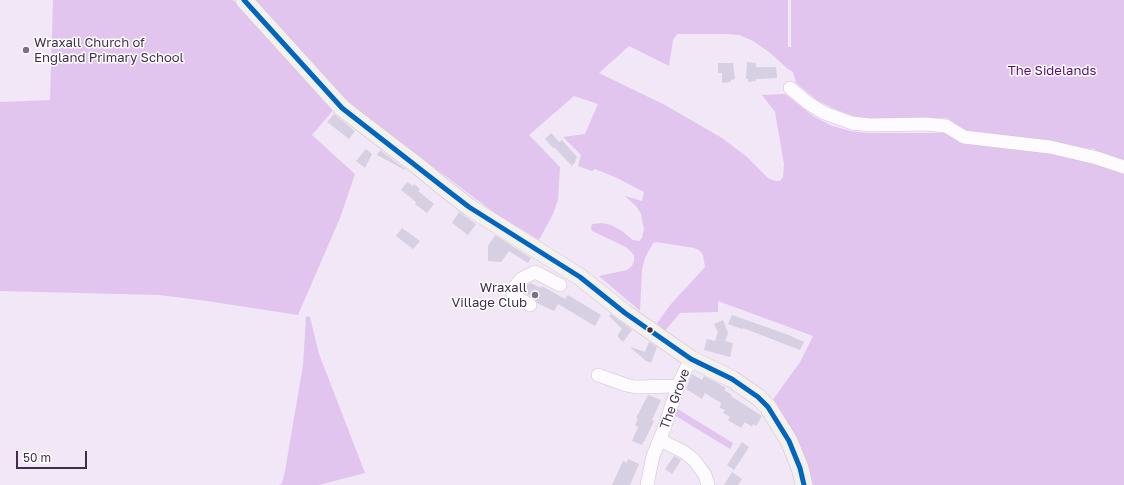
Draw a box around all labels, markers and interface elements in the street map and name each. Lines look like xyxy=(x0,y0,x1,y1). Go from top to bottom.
place label: Wraxall Church of England Primary School xyxy=(34,35,184,66)
marker: Wraxall Church of England Primary School xyxy=(21,45,31,55)
park label: The Sidelands xyxy=(1008,63,1096,79)
place label: Wraxall Village Club xyxy=(451,280,527,311)
marker: Wraxall Village Club xyxy=(530,290,540,300)
unlabelled marker xyxy=(645,325,655,335)
street label: The Grove xyxy=(657,367,693,431)
scale bar xyxy=(18,443,89,469)
text: 50 m xyxy=(23,450,51,465)

